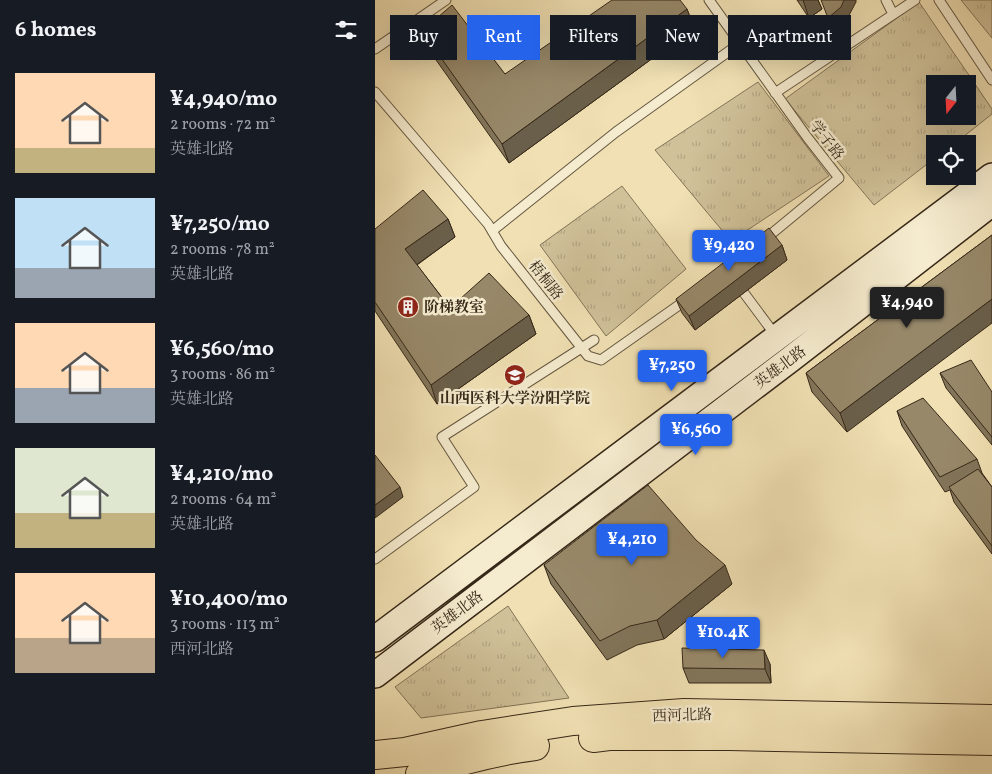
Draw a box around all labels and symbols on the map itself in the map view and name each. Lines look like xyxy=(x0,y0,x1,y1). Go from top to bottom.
north arrow xyxy=(926,75,976,125)
street label: 学子路 xyxy=(804,117,848,165)
pin: ¥9,420 xyxy=(688,230,770,272)
street label: 梧桐路 xyxy=(523,257,567,305)
pin: ¥4,940 xyxy=(866,286,948,329)
building icon: 阶梯教室 xyxy=(396,295,420,319)
place label: 阶梯教室 xyxy=(424,298,484,319)
street label: 英雄北路 xyxy=(751,342,811,395)
pin: ¥7,250 xyxy=(631,350,713,392)
school or university icon: 山西医科大学汾阳学院 xyxy=(503,363,527,387)
place label: 山西医科大学汾阳学院 xyxy=(440,389,590,410)
pin: ¥6,560 xyxy=(655,414,737,456)
pin: ¥4,210 xyxy=(591,524,673,566)
street label: 英雄北路 xyxy=(428,587,488,640)
pin: ¥10.4K xyxy=(682,616,764,659)
street label: 西河北路 xyxy=(652,705,712,728)

